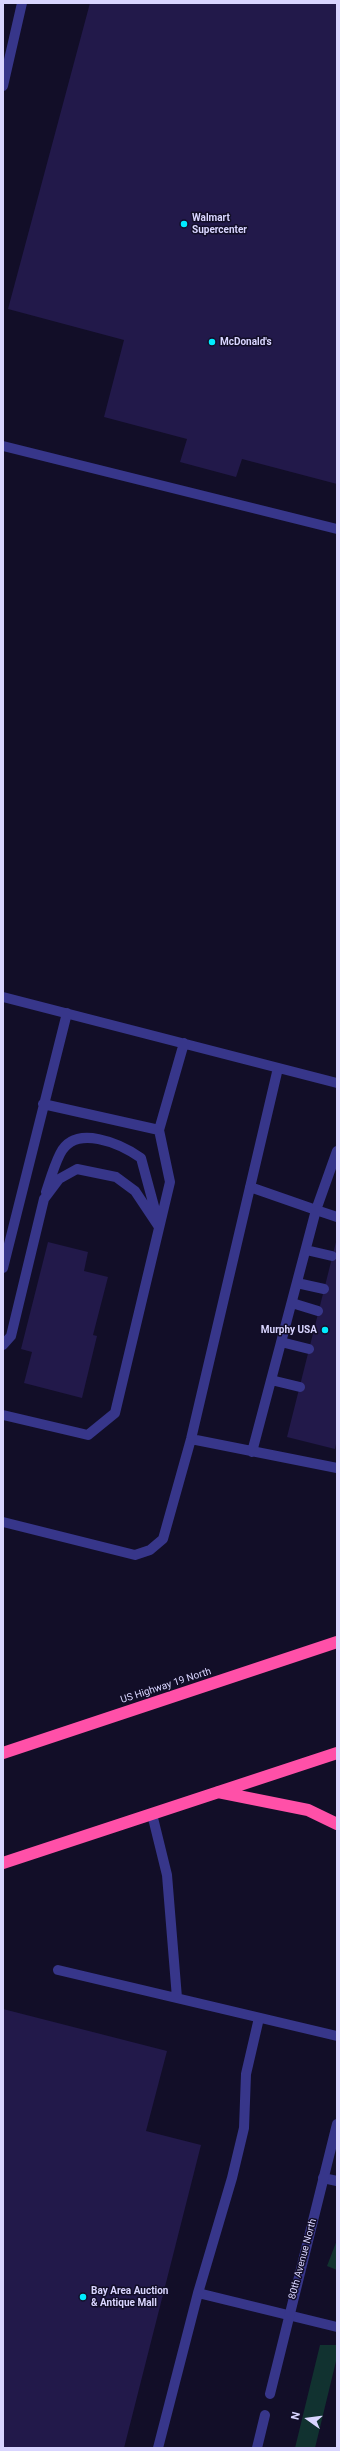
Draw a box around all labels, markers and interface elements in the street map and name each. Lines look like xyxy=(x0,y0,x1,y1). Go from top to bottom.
place label: Walmart Supercenter xyxy=(192,212,247,236)
marker: Walmart Supercenter xyxy=(179,219,189,229)
place label: McDonald's xyxy=(220,336,272,348)
marker: McDonald's xyxy=(207,337,217,347)
place label: Murphy USA xyxy=(261,1324,317,1336)
marker: Murphy USA xyxy=(320,1325,330,1335)
street label: US Highway 19 North xyxy=(119,1666,213,1706)
street label: 80th Avenue North xyxy=(286,2217,320,2301)
place label: Bay Area Auction & Antique Mall xyxy=(91,2285,168,2308)
marker: Bay Area Auction & Antique Mall xyxy=(78,2292,88,2302)
north arrow xyxy=(288,2399,328,2439)
text: N xyxy=(289,2411,303,2421)

